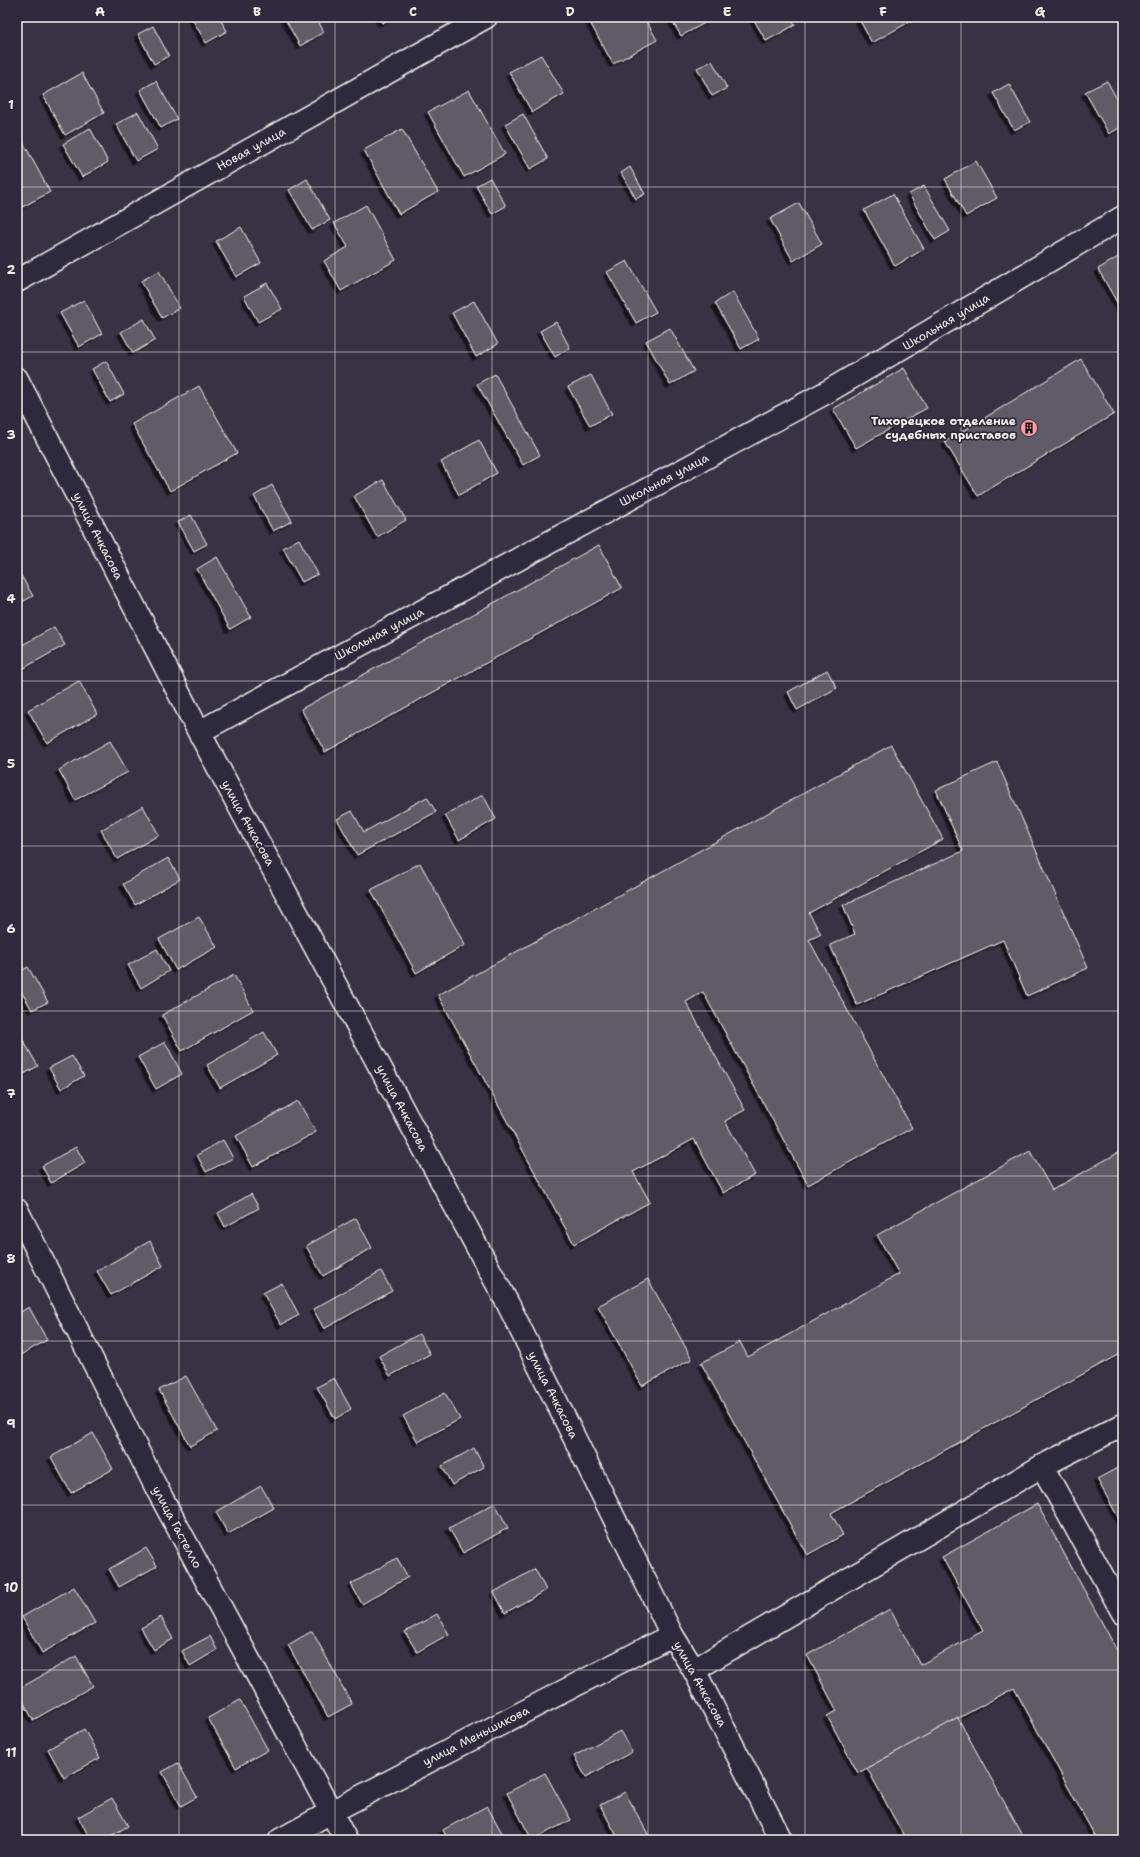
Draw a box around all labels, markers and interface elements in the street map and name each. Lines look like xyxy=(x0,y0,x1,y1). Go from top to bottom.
text: A xyxy=(95,3,105,20)
text: B xyxy=(253,3,261,20)
text: C xyxy=(409,3,417,20)
text: D xyxy=(565,3,575,20)
text: E xyxy=(723,3,732,20)
text: F xyxy=(879,3,887,20)
text: G xyxy=(1035,3,1046,20)
text: 1 xyxy=(8,96,14,113)
street label: Новая улица xyxy=(214,123,289,175)
text: 2 xyxy=(6,261,16,278)
street label: Школьная улица xyxy=(900,289,993,354)
place label: Тихорецкое отделение судебных приставов xyxy=(871,413,1016,443)
building icon: Тихорецкое отделение судебных приставов xyxy=(1019,418,1039,438)
text: 3 xyxy=(6,426,16,443)
street label: Школьная улица xyxy=(617,449,712,510)
street label: улица Ачкасова xyxy=(69,490,127,583)
text: 4 xyxy=(6,590,16,607)
street label: Школьная улица xyxy=(332,603,427,664)
text: 5 xyxy=(7,755,15,772)
street label: улица Ачкасова xyxy=(218,777,279,869)
text: 6 xyxy=(6,920,16,937)
street label: улица Ачкасова xyxy=(372,1062,432,1155)
text: 7 xyxy=(6,1085,16,1102)
text: 8 xyxy=(6,1250,16,1267)
street label: улица Ачкасова xyxy=(524,1349,582,1442)
text: 9 xyxy=(6,1415,16,1432)
street label: улица Гастелло xyxy=(149,1483,205,1571)
text: 10 xyxy=(4,1579,18,1596)
street label: улица Ачкасова xyxy=(670,1638,731,1730)
street label: улица Меньшикова xyxy=(420,1702,532,1770)
text: 11 xyxy=(5,1744,17,1761)

